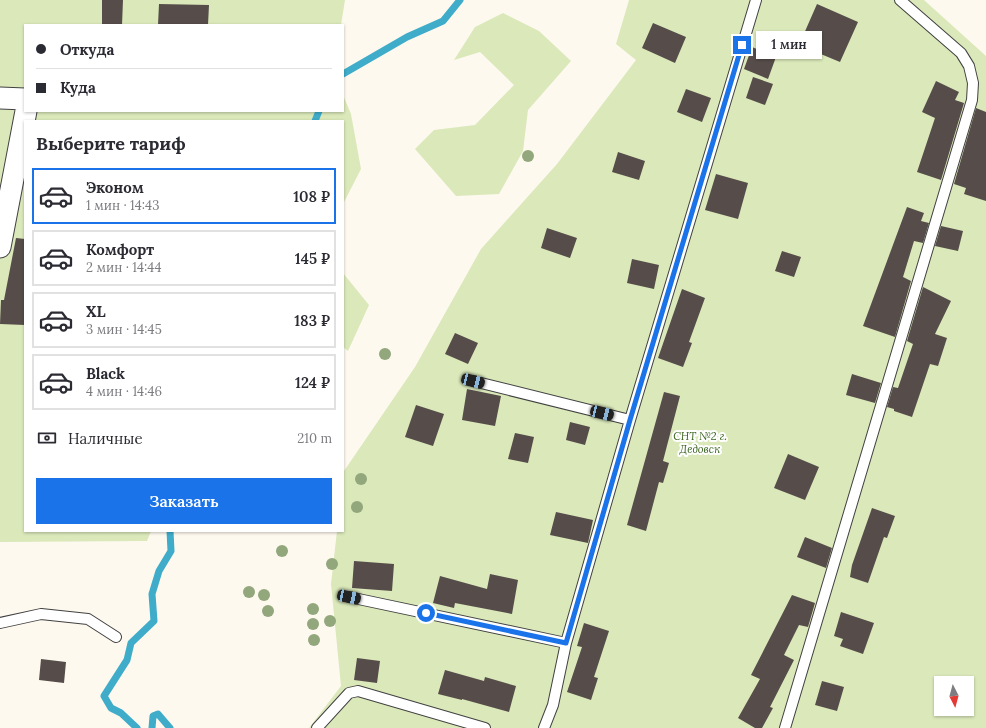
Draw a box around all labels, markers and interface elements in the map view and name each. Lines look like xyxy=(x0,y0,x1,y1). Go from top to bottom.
callout: 1 мин xyxy=(756,31,822,59)
route end xyxy=(733,36,751,54)
text: 1 мин xyxy=(771,36,807,53)
text: Откуда xyxy=(60,40,114,59)
text: Куда xyxy=(60,78,96,97)
text: Выберите тариф xyxy=(36,132,186,155)
icon: car xyxy=(38,178,74,214)
text: Эконом xyxy=(86,178,144,197)
text: 108 ₽ xyxy=(293,187,330,206)
text: 1 мин · 14:43 xyxy=(86,197,159,214)
icon: car xyxy=(38,240,74,276)
text: Комфорт xyxy=(86,240,154,259)
text: 145 ₽ xyxy=(295,249,330,268)
text: 2 мин · 14:44 xyxy=(86,259,161,276)
icon: car xyxy=(38,302,74,338)
text: XL xyxy=(86,302,106,321)
text: 183 ₽ xyxy=(294,311,330,330)
text: 3 мин · 14:45 xyxy=(86,321,162,338)
icon: car xyxy=(38,364,74,400)
text: Black xyxy=(86,364,125,383)
car xyxy=(460,372,486,390)
text: 124 ₽ xyxy=(295,373,330,392)
text: 4 мин · 14:46 xyxy=(86,383,162,400)
car xyxy=(589,404,615,422)
icon: cash xyxy=(36,427,58,449)
text: Наличные xyxy=(68,429,143,448)
park label: СНТ №2 г. Дедовск xyxy=(673,429,727,456)
text: 210 m xyxy=(297,430,332,447)
button: Заказать xyxy=(36,478,332,524)
car xyxy=(336,589,362,605)
route start xyxy=(417,604,435,622)
north arrow xyxy=(934,676,974,716)
map controls xyxy=(934,676,974,716)

